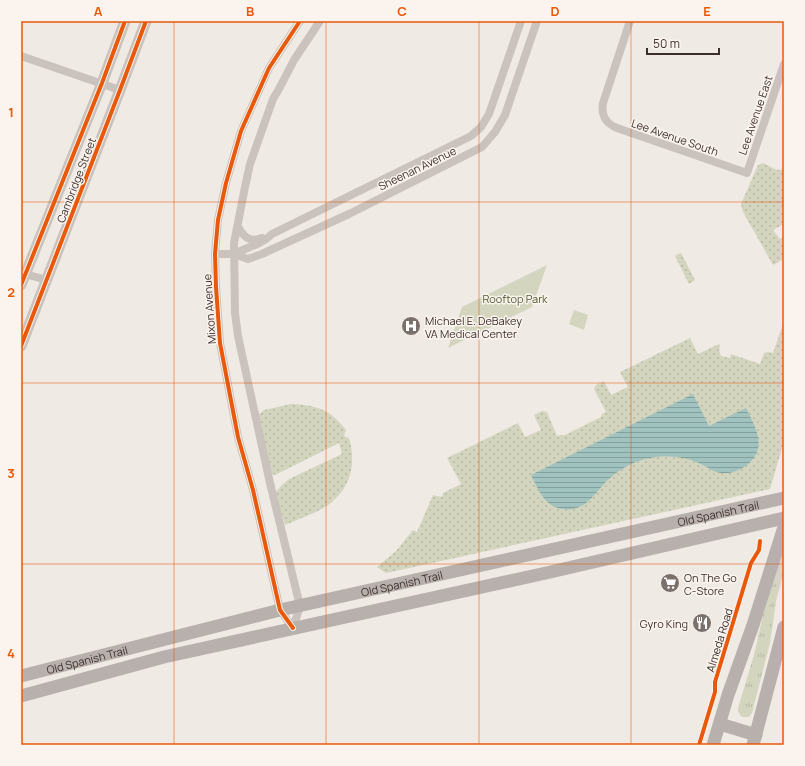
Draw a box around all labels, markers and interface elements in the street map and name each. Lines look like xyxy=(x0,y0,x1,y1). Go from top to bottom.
text: A xyxy=(94,2,103,20)
text: B xyxy=(246,2,254,20)
text: C xyxy=(397,2,407,20)
text: D xyxy=(550,2,560,20)
text: E xyxy=(703,2,711,20)
scale bar xyxy=(647,30,719,56)
text: 50 m xyxy=(653,35,680,52)
street label: Lee Avenue East xyxy=(734,73,776,157)
text: 1 xyxy=(8,103,14,121)
street label: Lee Avenue South xyxy=(629,115,721,159)
street label: Cambridge Street xyxy=(53,135,99,225)
street label: Sheenan Avenue xyxy=(375,142,459,193)
street label: Mixon Avenue xyxy=(199,273,219,345)
text: 2 xyxy=(7,283,15,301)
park label: Rooftop Park xyxy=(482,291,548,306)
place label: Michael E. DeBakey VA Medical Center xyxy=(425,313,522,341)
hospital icon: Michael E. DeBakey VA Medical Center xyxy=(400,315,422,337)
text: 3 xyxy=(7,464,15,482)
street label: Old Spanish Trail xyxy=(676,496,760,529)
street label: Old Spanish Trail xyxy=(359,567,444,599)
place label: On The Go C-Store xyxy=(684,570,737,598)
supermarket icon: On The Go C-Store xyxy=(659,572,681,594)
street label: Almeda Road xyxy=(702,606,736,674)
restaurant icon: Gyro King xyxy=(691,612,713,634)
place label: Gyro King xyxy=(640,616,688,631)
street label: Old Spanish Trail xyxy=(45,642,129,677)
text: 4 xyxy=(7,644,15,662)

